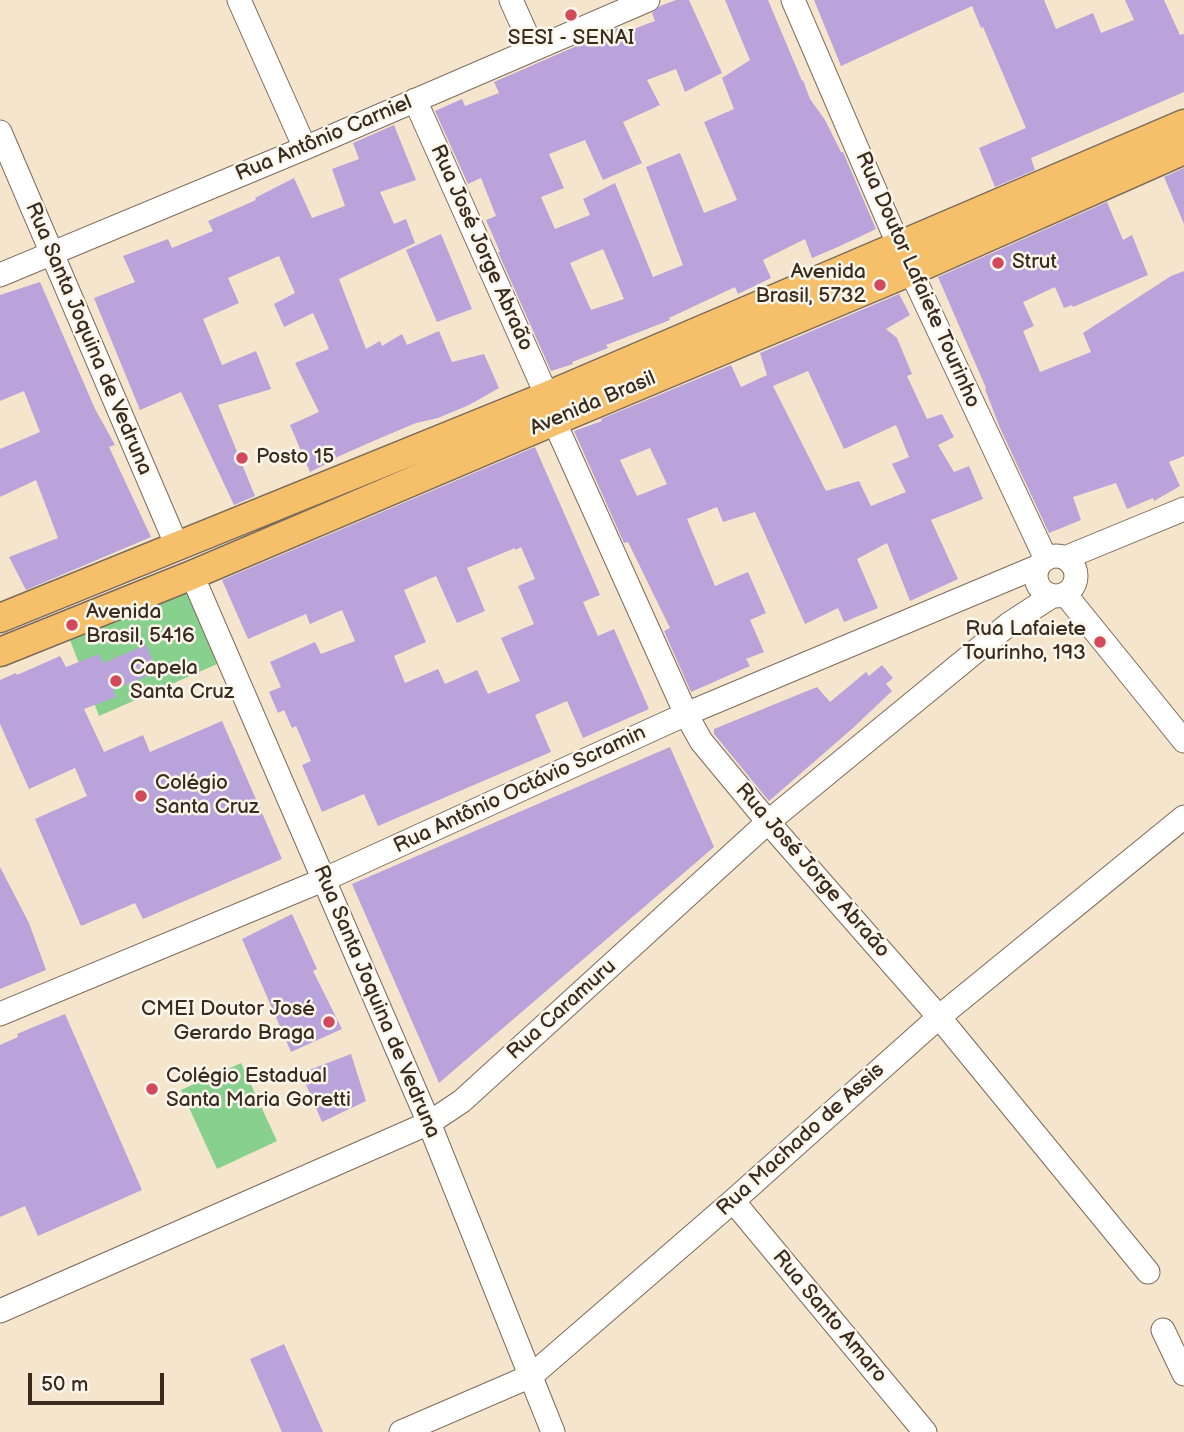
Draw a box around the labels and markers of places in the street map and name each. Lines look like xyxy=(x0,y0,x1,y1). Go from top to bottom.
marker: SESI - SENAI xyxy=(563,7,579,23)
place label: SESI - SENAI xyxy=(508,26,634,52)
place label: Strut xyxy=(1012,250,1057,276)
marker: Strut xyxy=(990,255,1006,271)
place label: Avenida Brasil, 5732 xyxy=(755,260,866,310)
marker: Avenida Brasil, 5732 xyxy=(872,277,888,293)
place label: Posto 15 xyxy=(256,445,334,471)
marker: Posto 15 xyxy=(234,450,250,466)
place label: Avenida Brasil, 5416 xyxy=(86,600,195,650)
marker: Avenida Brasil, 5416 xyxy=(64,617,80,633)
place label: Rua Lafaiete Tourinho, 193 xyxy=(962,617,1086,667)
marker: Rua Lafaiete Tourinho, 193 xyxy=(1092,634,1108,650)
place label: Capela Santa Cruz xyxy=(130,656,234,706)
marker: Capela Santa Cruz xyxy=(108,673,124,689)
place label: Colégio Santa Cruz xyxy=(155,771,259,821)
marker: Colégio Santa Cruz xyxy=(133,788,149,804)
place label: CMEI Doutor José Gerardo Braga xyxy=(141,997,315,1047)
marker: CMEI Doutor José Gerardo Braga xyxy=(321,1014,337,1030)
place label: Colégio Estadual Santa Maria Goretti xyxy=(166,1064,351,1114)
marker: Colégio Estadual Santa Maria Goretti xyxy=(144,1081,160,1097)

